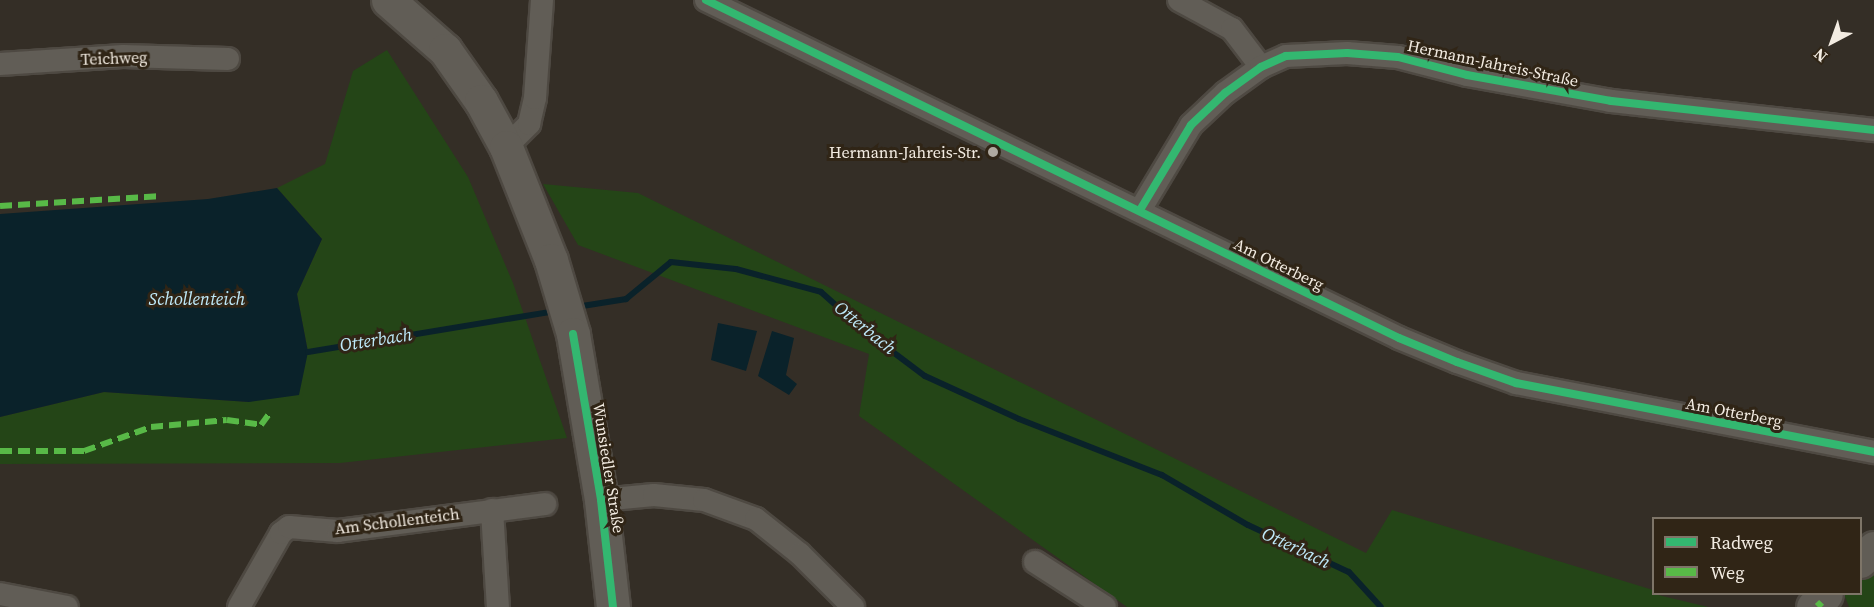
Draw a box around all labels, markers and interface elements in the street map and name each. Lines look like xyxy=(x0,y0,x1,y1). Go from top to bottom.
north arrow xyxy=(1802,12,1862,72)
street label: Hermann-Jahreis-Straße xyxy=(1406,36,1580,90)
text: N xyxy=(1809,43,1832,68)
street label: Teichweg xyxy=(80,47,148,69)
place label: Hermann-Jahreis-Str. xyxy=(829,142,981,162)
marker: Hermann-Jahreis-Str. xyxy=(986,145,1000,159)
street label: Am Otterberg xyxy=(1231,234,1327,294)
water label: Schollenteich xyxy=(149,288,245,310)
water label: Otterbach xyxy=(830,297,900,359)
water label: Otterbach xyxy=(338,324,414,356)
street label: Am Otterberg xyxy=(1684,393,1784,431)
street label: Wunsiedler Straße xyxy=(589,402,629,534)
street label: Am Schollenteich xyxy=(334,504,460,538)
legend xyxy=(1652,517,1862,595)
water label: Otterbach xyxy=(1258,523,1334,573)
text: Radweg xyxy=(1710,530,1773,555)
text: Weg xyxy=(1710,560,1745,585)

